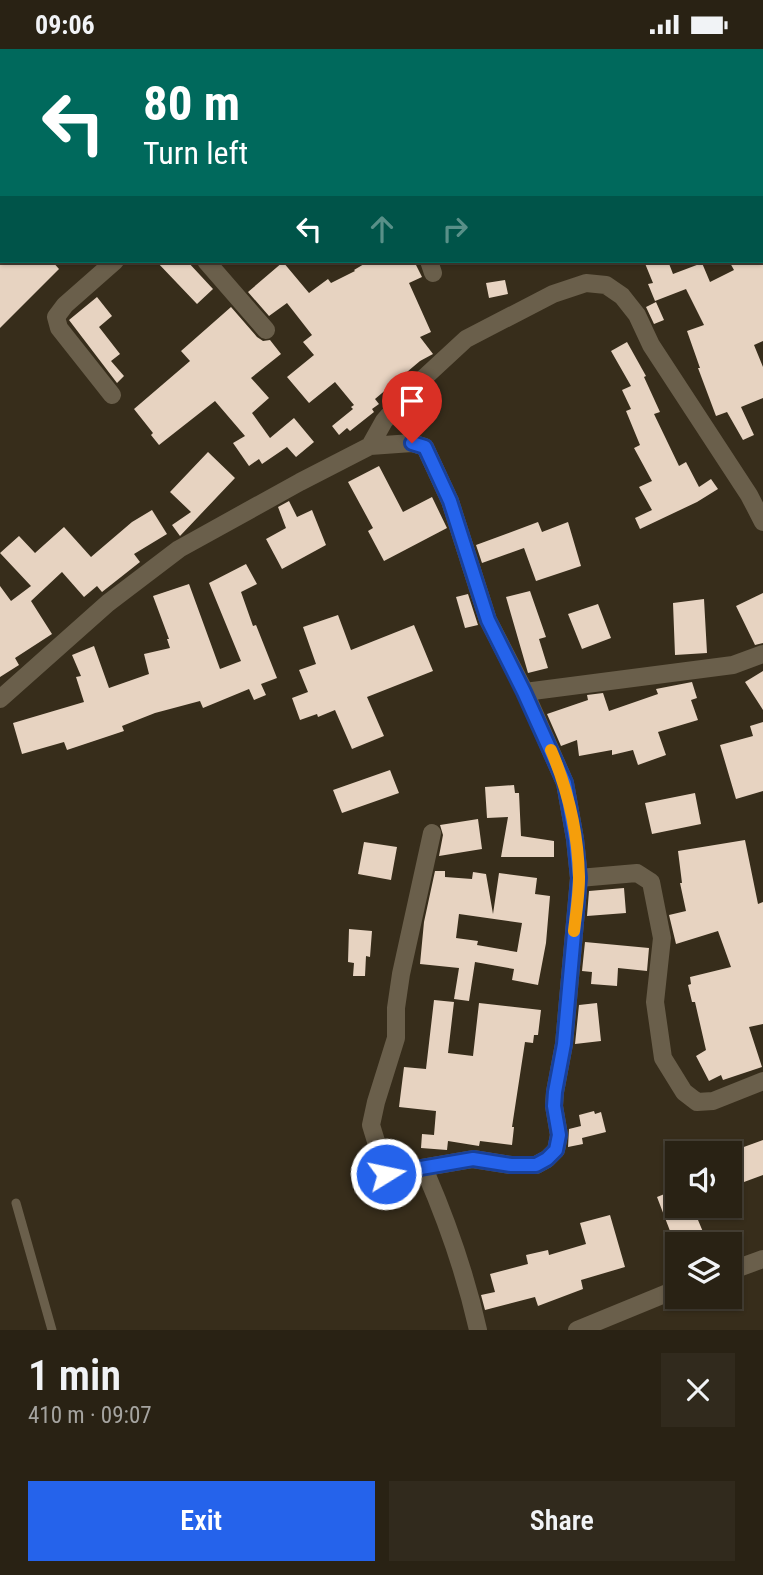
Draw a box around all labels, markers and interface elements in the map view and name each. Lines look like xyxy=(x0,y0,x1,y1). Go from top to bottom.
text: 09:06 xyxy=(35,10,95,40)
text: 80 m xyxy=(143,75,240,132)
icon: left xyxy=(28,77,119,168)
text: Turn left xyxy=(143,134,248,172)
icon: left xyxy=(290,210,328,248)
icon: ahead xyxy=(363,210,401,248)
icon: right xyxy=(436,210,474,248)
pin xyxy=(382,371,442,443)
icon: arrive xyxy=(393,382,431,420)
position arrow xyxy=(349,1137,423,1211)
map controls xyxy=(665,1141,742,1309)
button: sound xyxy=(665,1141,742,1218)
button: layers xyxy=(665,1232,742,1309)
text: 1 min xyxy=(28,1351,121,1400)
button: close xyxy=(661,1353,735,1427)
text: 410 m · 09:07 xyxy=(28,1402,152,1429)
button: Exit xyxy=(28,1481,375,1561)
button: Share xyxy=(389,1481,735,1561)

